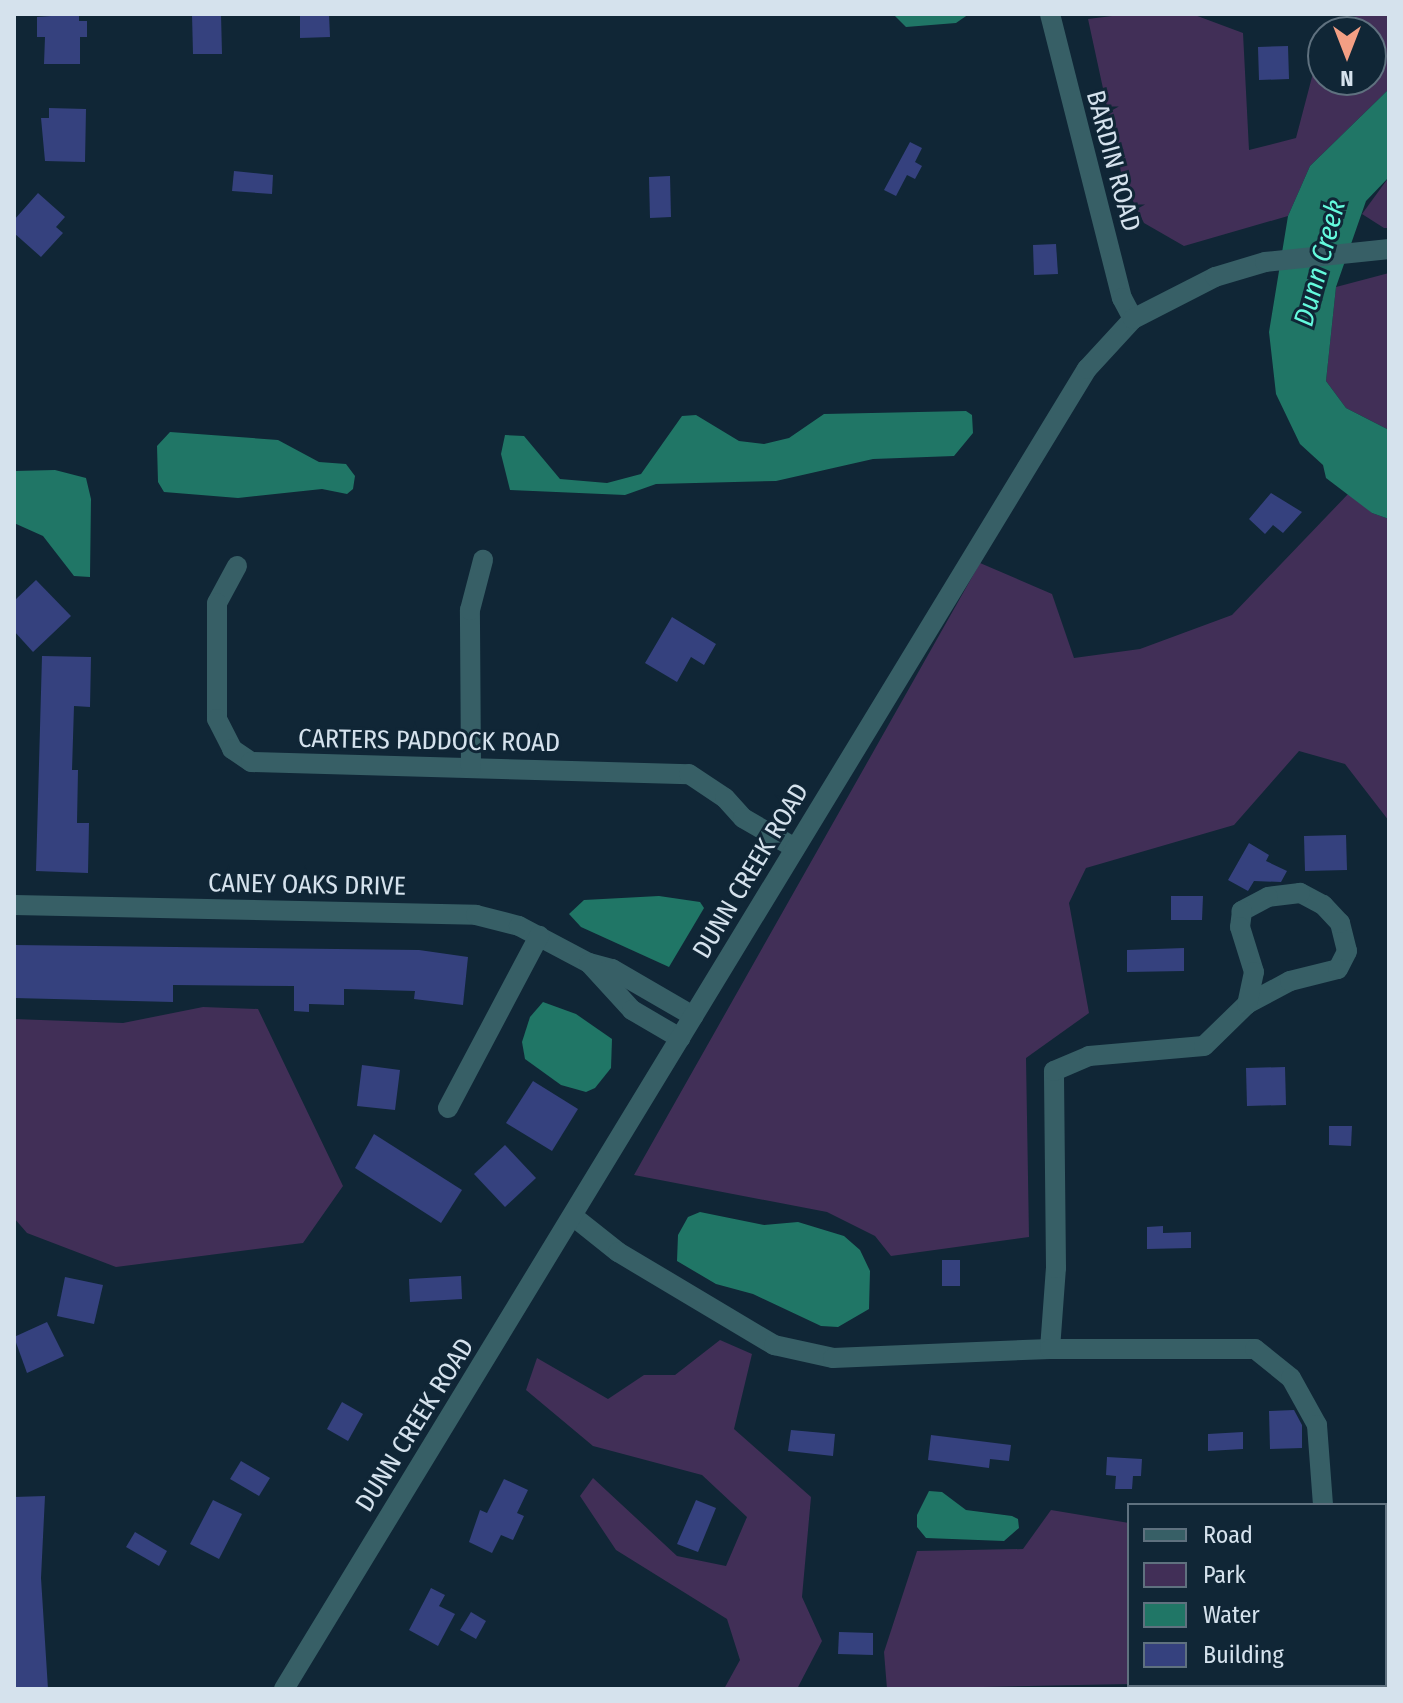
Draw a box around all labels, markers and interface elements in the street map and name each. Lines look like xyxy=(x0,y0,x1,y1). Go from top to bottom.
north arrow xyxy=(1307,16,1387,96)
text: N xyxy=(1340,65,1354,92)
street label: BARDIN ROAD xyxy=(1079,87,1147,235)
water label: Dunn Creek xyxy=(1287,196,1353,330)
street label: CARTERS PADDOCK ROAD xyxy=(298,723,560,759)
street label: DUNN CREEK ROAD xyxy=(687,778,815,964)
street label: CANEY OAKS DRIVE xyxy=(208,868,406,902)
street label: DUNN CREEK ROAD xyxy=(349,1333,481,1517)
legend xyxy=(1127,1503,1387,1687)
text: Road xyxy=(1203,1521,1253,1549)
text: Park xyxy=(1203,1561,1246,1589)
text: Water xyxy=(1203,1601,1260,1629)
text: Building xyxy=(1203,1641,1284,1669)

